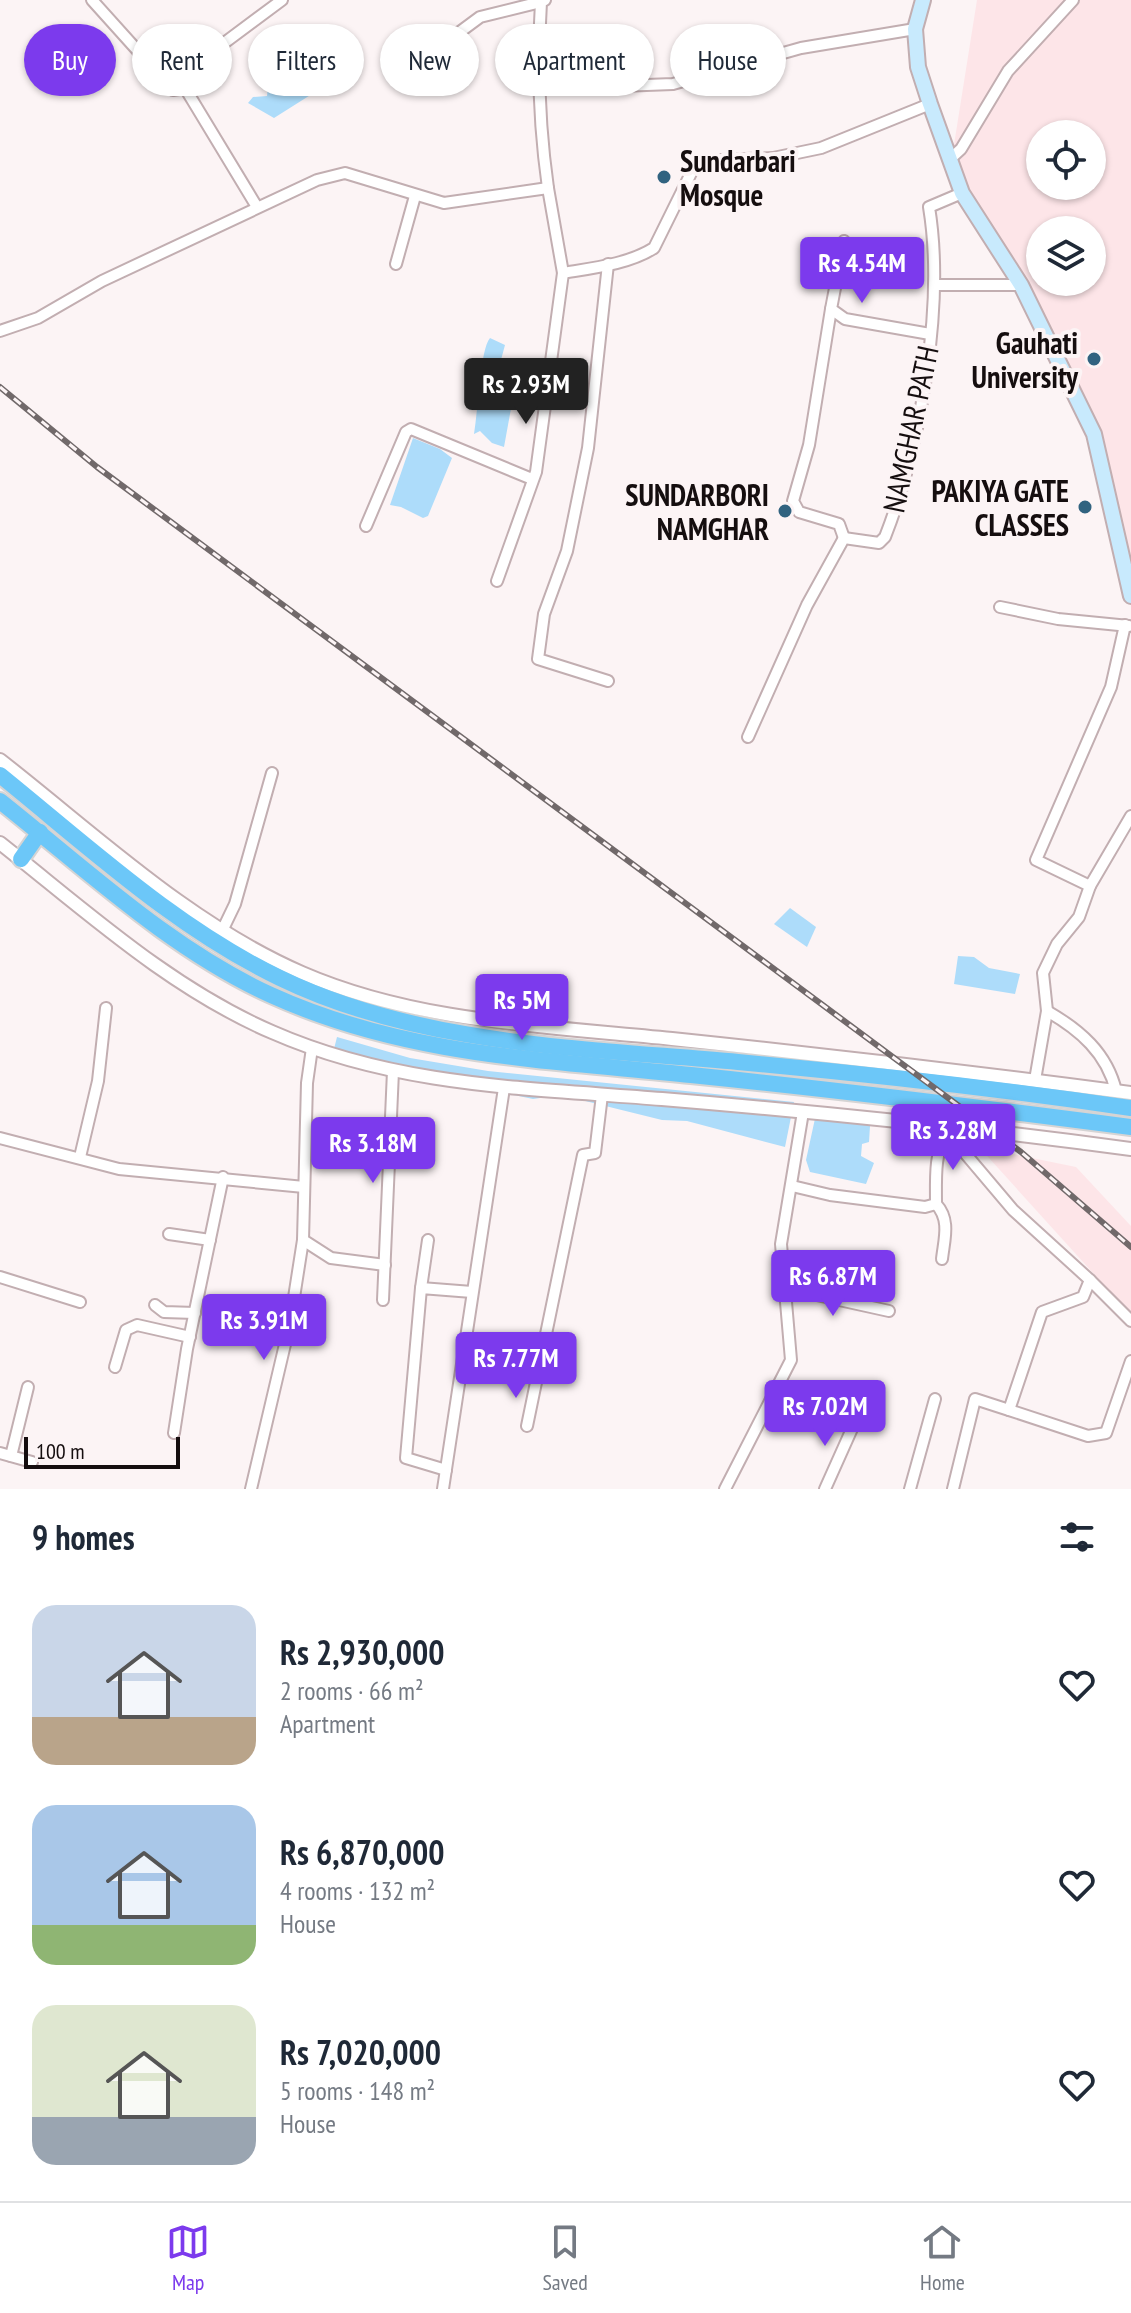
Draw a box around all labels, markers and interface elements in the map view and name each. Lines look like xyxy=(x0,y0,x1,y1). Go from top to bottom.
chip: Buy xyxy=(24,24,116,96)
chip: Rent xyxy=(132,24,232,96)
chip: Filters xyxy=(248,24,364,96)
chip: New xyxy=(380,24,479,96)
chip: Apartment xyxy=(495,24,654,96)
chip: House xyxy=(670,24,786,96)
map controls xyxy=(1026,120,1106,296)
button: locate xyxy=(1026,120,1106,200)
place label: Sundarbari Mosque xyxy=(680,141,796,214)
marker: Sundarbari Mosque xyxy=(655,168,673,186)
button: layers xyxy=(1026,216,1106,296)
pin: Rs 4.54M xyxy=(779,237,945,305)
text: Rs 4.54M xyxy=(818,246,906,279)
place label: Gauhati University xyxy=(972,323,1079,396)
street label: NAMGHAR PATH xyxy=(873,342,947,516)
marker: Gauhati University xyxy=(1085,350,1103,368)
pin: Rs 2.93M xyxy=(443,358,609,426)
text: Rs 2.93M xyxy=(482,367,570,400)
place label: PAKIYA GATE CLASSES xyxy=(931,471,1069,544)
place label: SUNDARBORI NAMGHAR xyxy=(625,475,769,548)
marker: PAKIYA GATE CLASSES xyxy=(1076,498,1094,516)
marker: SUNDARBORI NAMGHAR xyxy=(776,502,794,520)
pin: Rs 5M xyxy=(466,974,578,1042)
text: Rs 5M xyxy=(493,983,551,1016)
pin: Rs 3.28M xyxy=(870,1104,1036,1172)
text: Rs 3.28M xyxy=(909,1113,997,1146)
pin: Rs 3.18M xyxy=(290,1117,456,1185)
text: Rs 3.18M xyxy=(329,1126,417,1159)
pin: Rs 6.87M xyxy=(750,1250,916,1318)
text: Rs 6.87M xyxy=(789,1259,877,1292)
pin: Rs 3.91M xyxy=(181,1294,347,1362)
text: Rs 3.91M xyxy=(220,1303,308,1336)
pin: Rs 7.77M xyxy=(433,1332,599,1400)
text: Rs 7.77M xyxy=(474,1341,558,1374)
pin: Rs 7.02M xyxy=(742,1380,908,1448)
text: Rs 7.02M xyxy=(783,1389,867,1422)
scale bar xyxy=(24,1433,180,1469)
text: 100 m xyxy=(36,1437,85,1465)
text: 9 homes xyxy=(32,1515,135,1559)
icon: filters xyxy=(1055,1515,1099,1559)
text: Rs 2,930,000 xyxy=(280,1630,444,1674)
icon: home xyxy=(96,1637,192,1733)
icon: heart xyxy=(1055,1663,1099,1707)
text: 2 rooms · 66 m² xyxy=(280,1674,424,1707)
text: Apartment xyxy=(280,1707,375,1740)
text: Rs 6,870,000 xyxy=(280,1830,444,1874)
icon: home xyxy=(96,1837,192,1933)
icon: heart xyxy=(1055,1863,1099,1907)
text: 4 rooms · 132 m² xyxy=(280,1874,435,1907)
text: House xyxy=(280,1907,336,1940)
text: Rs 7,020,000 xyxy=(280,2030,441,2074)
icon: home xyxy=(96,2037,192,2133)
icon: heart xyxy=(1055,2063,1099,2107)
text: 5 rooms · 148 m² xyxy=(280,2074,435,2107)
text: House xyxy=(280,2107,336,2140)
tab: Map xyxy=(166,2220,210,2296)
tab: Saved xyxy=(542,2220,588,2296)
tab: Home xyxy=(920,2220,965,2296)

